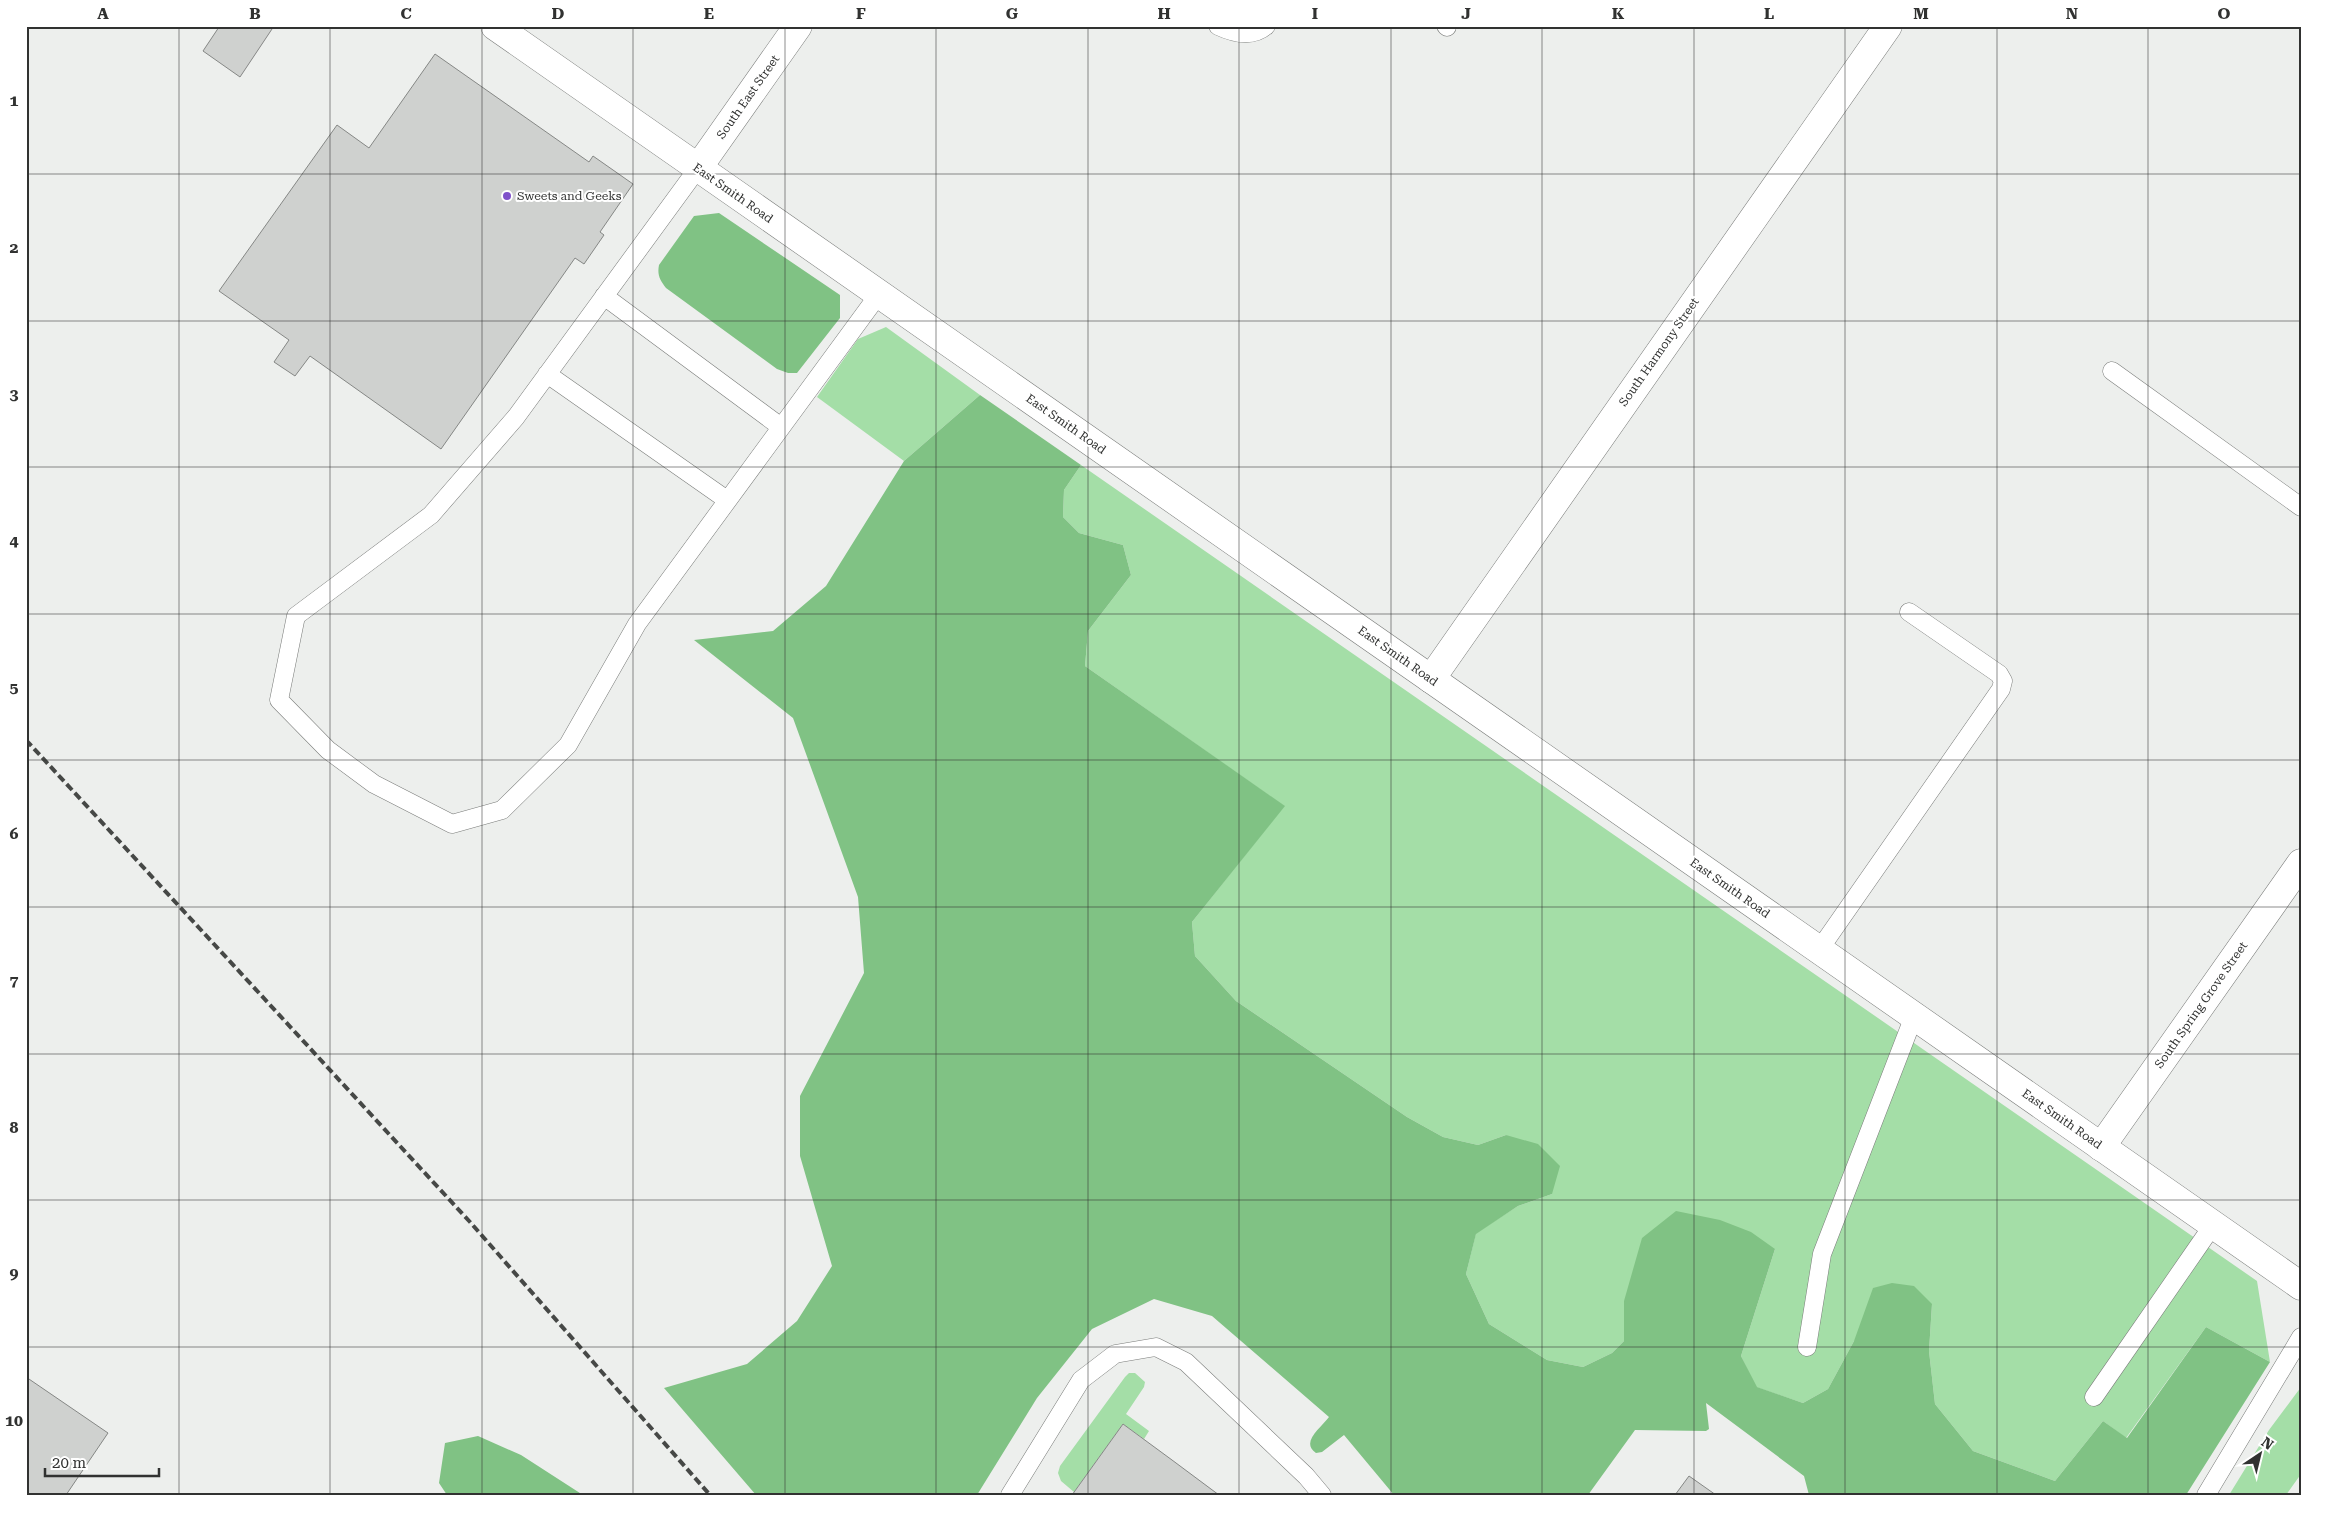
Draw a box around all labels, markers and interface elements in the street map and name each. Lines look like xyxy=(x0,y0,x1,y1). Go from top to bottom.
text: A xyxy=(97,4,109,23)
text: B xyxy=(249,4,261,23)
text: C xyxy=(400,4,412,23)
text: D xyxy=(552,4,565,23)
text: E xyxy=(704,4,714,23)
text: F xyxy=(856,4,866,23)
text: G xyxy=(1006,4,1019,23)
text: H xyxy=(1157,4,1171,23)
text: I xyxy=(1312,4,1318,23)
text: J xyxy=(1461,4,1471,23)
text: K xyxy=(1612,4,1625,23)
text: L xyxy=(1764,4,1774,23)
text: M xyxy=(1913,4,1929,23)
text: N xyxy=(2066,4,2078,23)
text: O xyxy=(2218,4,2231,23)
street label: South East Street xyxy=(714,52,783,142)
text: 1 xyxy=(10,91,19,110)
street label: East Smith Road xyxy=(690,160,776,226)
place label: Sweets and Geeks xyxy=(517,189,622,203)
marker: Sweets and Geeks xyxy=(501,190,513,202)
text: 2 xyxy=(10,238,19,257)
street label: South Harmony Street xyxy=(1616,294,1702,409)
text: 3 xyxy=(10,385,19,404)
street label: East Smith Road xyxy=(1023,391,1109,457)
text: 4 xyxy=(10,531,19,550)
street label: East Smith Road xyxy=(1355,623,1441,689)
text: 5 xyxy=(10,678,19,697)
text: 6 xyxy=(10,824,19,843)
street label: East Smith Road xyxy=(1687,855,1773,921)
street label: South Spring Grove Street xyxy=(2152,938,2250,1071)
text: 7 xyxy=(10,971,19,990)
street label: East Smith Road xyxy=(2019,1086,2105,1152)
text: 8 xyxy=(10,1118,19,1137)
text: 9 xyxy=(10,1264,19,1283)
text: 10 xyxy=(5,1411,23,1430)
north arrow xyxy=(2234,1428,2284,1478)
text: N xyxy=(2258,1434,2277,1453)
scale bar xyxy=(45,1446,159,1478)
text: 20 m xyxy=(52,1454,87,1472)

